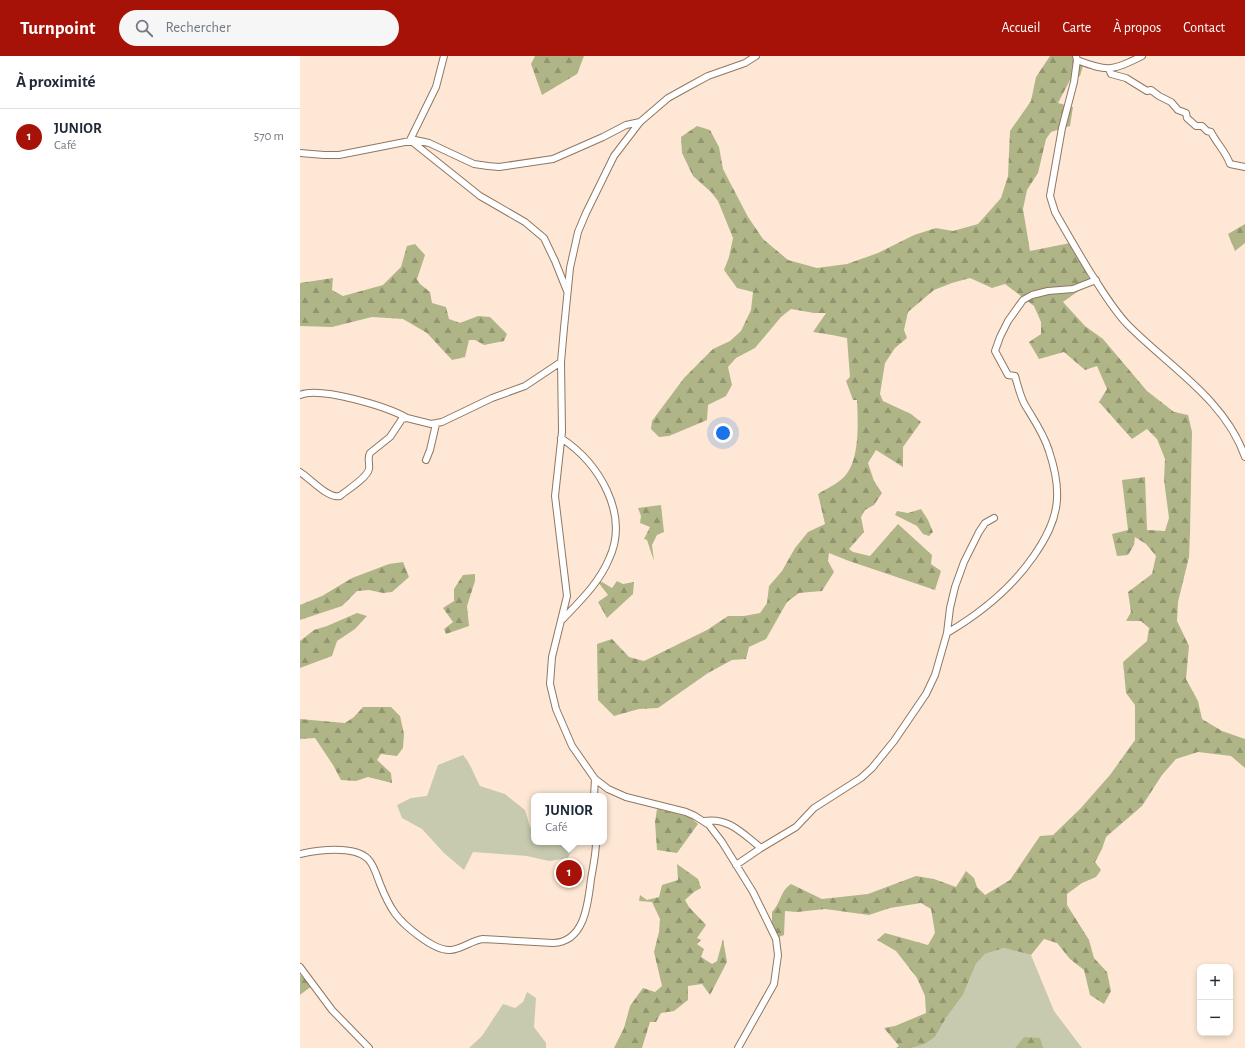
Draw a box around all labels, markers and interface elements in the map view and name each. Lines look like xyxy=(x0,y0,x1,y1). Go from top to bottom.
search box xyxy=(119,10,399,46)
icon: search xyxy=(133,17,155,39)
text: Turnpoint xyxy=(20,19,95,38)
text: Rechercher xyxy=(165,20,231,35)
text: Accueil xyxy=(1001,21,1040,35)
text: Carte xyxy=(1062,21,1091,35)
text: À propos xyxy=(1113,21,1161,35)
text: Contact xyxy=(1183,21,1225,35)
text: À proximité xyxy=(16,73,96,90)
text: JUNIOR xyxy=(54,121,102,136)
text: 1 xyxy=(27,130,31,143)
text: 570 m xyxy=(254,130,284,143)
text: Café xyxy=(54,139,76,152)
your location xyxy=(713,423,733,443)
popup xyxy=(531,793,607,845)
text: JUNIOR xyxy=(545,803,593,818)
text: Café xyxy=(545,821,567,834)
pin: 1 xyxy=(556,858,582,888)
map controls xyxy=(1197,964,1233,1036)
button: + xyxy=(1197,964,1233,1000)
button: − xyxy=(1197,1000,1233,1036)

